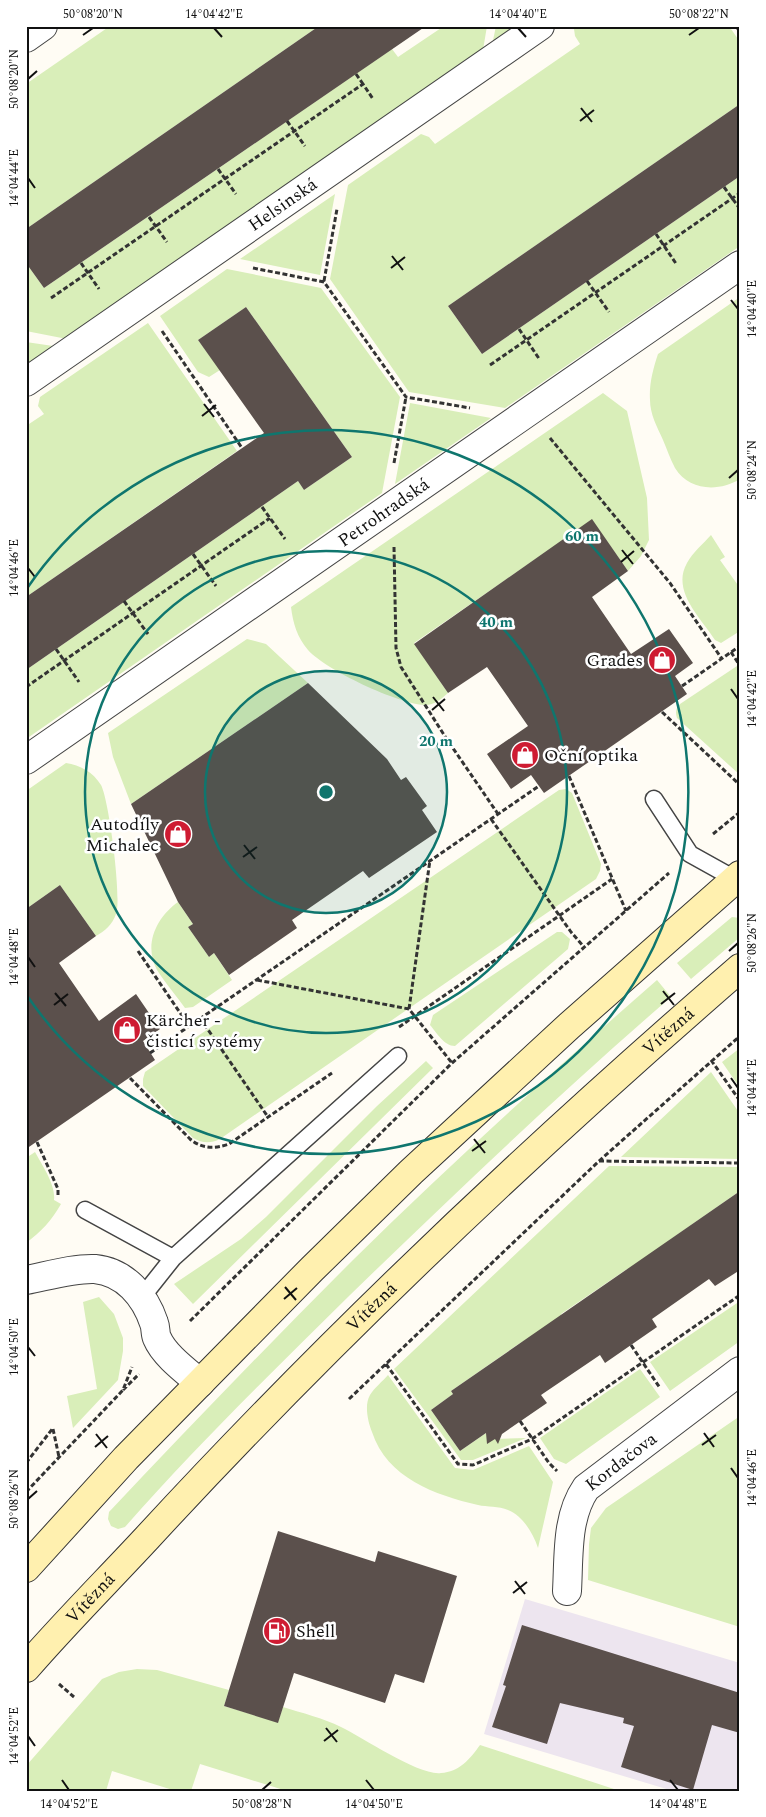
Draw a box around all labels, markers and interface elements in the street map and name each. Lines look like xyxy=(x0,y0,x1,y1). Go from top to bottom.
text: 50°08'20"N xyxy=(63,5,123,24)
text: 14°04'42"E xyxy=(185,5,243,24)
text: 14°04'40"E xyxy=(489,5,547,24)
text: 50°08'22"N xyxy=(669,5,729,24)
text: 50°08'20"N xyxy=(5,49,24,109)
text: 14°04'44"E xyxy=(5,149,24,207)
street label: Helsinská xyxy=(242,171,323,238)
text: 14°04'40"E xyxy=(743,280,762,338)
text: 50°08'24"N xyxy=(743,440,762,500)
street label: Petrohradská xyxy=(332,471,435,554)
text: 60 m xyxy=(565,525,600,548)
text: 14°04'46"E xyxy=(5,539,24,597)
text: 40 m xyxy=(479,611,514,634)
shop icon: Grades xyxy=(647,645,677,675)
place label: Grades xyxy=(586,647,643,674)
text: 14°04'42"E xyxy=(743,670,762,728)
text: 20 m xyxy=(419,730,454,753)
shop icon: Oční optika xyxy=(510,740,540,770)
place label: Oční optika xyxy=(544,742,638,769)
centre of rings xyxy=(317,783,335,801)
place label: Autodíly Michalec xyxy=(86,811,160,859)
shop icon: Autodíly Michalec xyxy=(163,819,193,849)
text: 50°08'26"N xyxy=(743,913,762,973)
text: 14°04'48"E xyxy=(5,928,24,986)
street label: Vítězná xyxy=(636,1000,700,1062)
place label: Kärcher - čisticí systémy xyxy=(146,1007,263,1055)
shop icon: Kärcher - čisticí systémy xyxy=(112,1015,142,1045)
text: 14°04'44"E xyxy=(743,1059,762,1117)
street label: Vítězná xyxy=(340,1275,403,1338)
text: 14°04'50"E xyxy=(5,1318,24,1376)
street label: Kordačova xyxy=(579,1425,663,1498)
text: 14°04'46"E xyxy=(743,1449,762,1507)
text: 50°08'26"N xyxy=(5,1469,24,1529)
street label: Vítězná xyxy=(59,1566,121,1630)
fuel station icon: Shell xyxy=(262,1616,292,1646)
place label: Shell xyxy=(296,1618,335,1645)
text: 14°04'52"E xyxy=(5,1707,24,1765)
text: 14°04'52"E xyxy=(40,1795,98,1814)
text: 50°08'28"N xyxy=(232,1795,292,1814)
text: 14°04'50"E xyxy=(345,1795,403,1814)
text: 14°04'48"E xyxy=(649,1795,707,1814)

